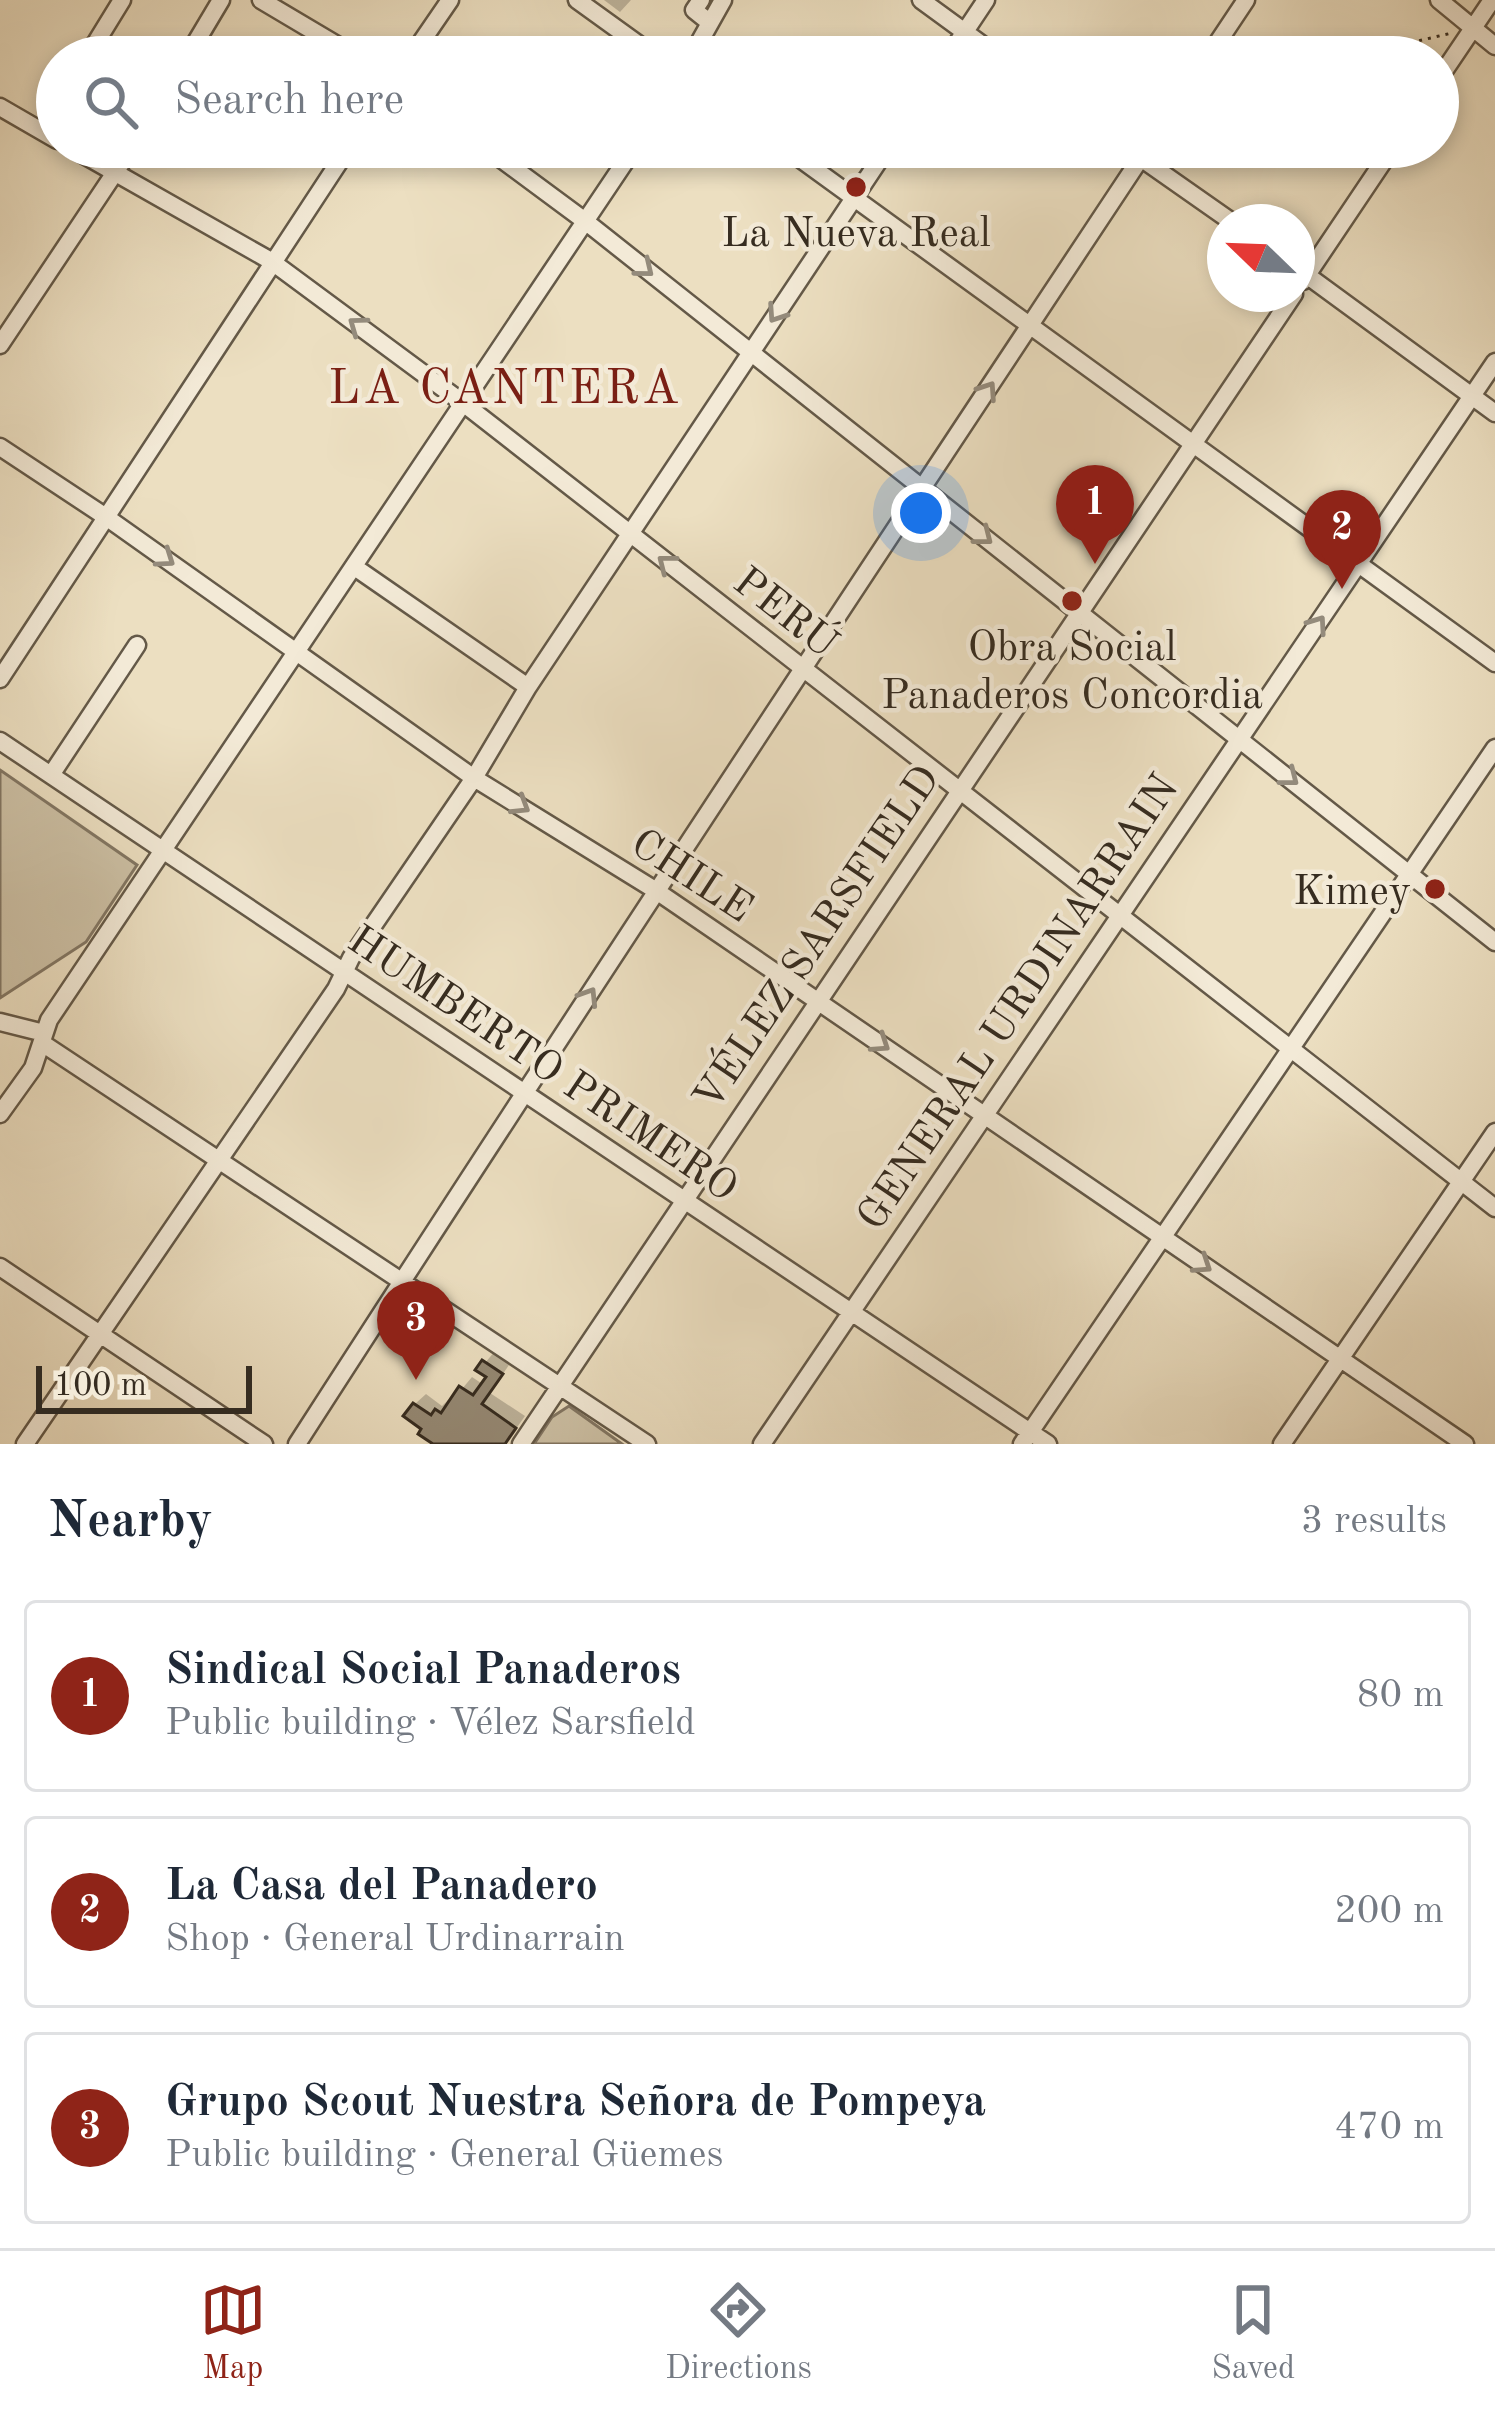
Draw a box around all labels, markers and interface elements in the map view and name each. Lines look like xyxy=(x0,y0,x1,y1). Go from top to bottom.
search box xyxy=(36,36,1459,168)
icon: search xyxy=(78,69,144,135)
text: Search here xyxy=(174,79,404,124)
marker: La Nueva Real xyxy=(843,174,869,200)
north arrow xyxy=(1207,204,1315,312)
place label: La Nueva Real xyxy=(721,214,991,256)
one-way arrow xyxy=(632,255,654,276)
one-way arrow xyxy=(768,301,790,323)
one-way arrow xyxy=(349,317,371,339)
district label: LA CANTERA xyxy=(328,366,682,414)
one-way arrow xyxy=(974,381,996,403)
pin: 1 xyxy=(1056,465,1134,564)
your location xyxy=(891,483,951,543)
pin: 2 xyxy=(1303,490,1381,589)
one-way arrow xyxy=(971,523,993,544)
one-way arrow xyxy=(153,545,175,567)
street label: PERÚ xyxy=(725,554,850,667)
one-way arrow xyxy=(658,556,680,577)
marker: Obra Social Panaderos Concordia xyxy=(1059,588,1085,614)
one-way arrow xyxy=(1304,616,1326,638)
place label: Obra Social Panaderos Concordia xyxy=(881,628,1263,718)
street label: VÉLEZ SARSFIELD xyxy=(681,755,949,1119)
one-way arrow xyxy=(1277,764,1299,786)
street label: GENERAL URDINARRAIN xyxy=(851,768,1187,1238)
one-way arrow xyxy=(508,792,530,814)
street label: CHILE xyxy=(623,823,759,932)
place label: Kimey xyxy=(1293,872,1411,914)
marker: Kimey xyxy=(1422,876,1448,902)
street label: HUMBERTO PRIMERO xyxy=(340,920,744,1211)
one-way arrow xyxy=(575,987,597,1009)
one-way arrow xyxy=(868,1030,890,1052)
one-way arrow xyxy=(1190,1250,1212,1272)
pin: 3 xyxy=(377,1281,455,1380)
scale bar xyxy=(36,1360,252,1413)
text: 100 m xyxy=(54,1370,147,1403)
text: Nearby xyxy=(48,1497,213,1548)
text: 3 results xyxy=(1301,1502,1447,1541)
text: Sindical Social Panaderos xyxy=(165,1649,681,1694)
text: 1 xyxy=(79,1676,101,1715)
text: 80 m xyxy=(1357,1676,1444,1715)
text: Public building · Vélez Sarsfield xyxy=(165,1704,696,1743)
text: La Casa del Panadero xyxy=(165,1865,598,1910)
text: 2 xyxy=(79,1892,101,1931)
text: 200 m xyxy=(1334,1892,1444,1931)
text: Shop · General Urdinarrain xyxy=(165,1920,625,1959)
text: Grupo Scout Nuestra Señora de Pompeya xyxy=(165,2081,986,2126)
text: 3 xyxy=(79,2108,101,2147)
text: 470 m xyxy=(1334,2108,1444,2147)
text: Public building · General Güemes xyxy=(165,2136,723,2175)
tab: Map xyxy=(200,2277,266,2390)
tab: Directions xyxy=(665,2277,812,2390)
tab: Saved xyxy=(1211,2277,1295,2390)

